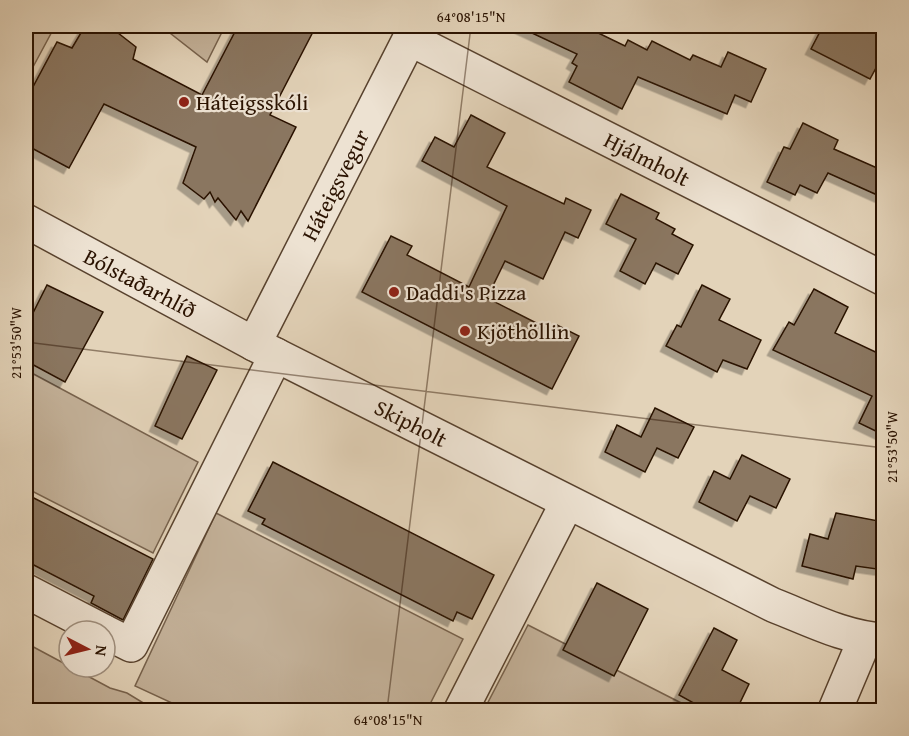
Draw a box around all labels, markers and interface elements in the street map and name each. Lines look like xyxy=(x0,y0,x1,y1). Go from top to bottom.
text: 64°08'15"N xyxy=(437,6,506,27)
place label: Háteigsskóli xyxy=(196,86,308,118)
marker: Háteigsskóli xyxy=(177,95,191,109)
street label: Háteigsvegur xyxy=(293,124,377,246)
street label: Hjálmholt xyxy=(598,124,696,194)
street label: Bólstaðarhlíð xyxy=(78,240,202,326)
place label: Daddi's Pizza xyxy=(406,276,527,308)
marker: Daddi's Pizza xyxy=(387,285,401,299)
text: 21°53'50"W xyxy=(5,307,26,379)
place label: Kjöthöllin xyxy=(477,315,570,347)
marker: Kjöthöllin xyxy=(458,324,472,338)
street label: Skipholt xyxy=(369,391,453,455)
text: 21°53'50"W xyxy=(881,411,902,483)
north arrow xyxy=(57,619,117,679)
text: N xyxy=(89,644,114,658)
text: 64°08'15"N xyxy=(354,709,423,730)

